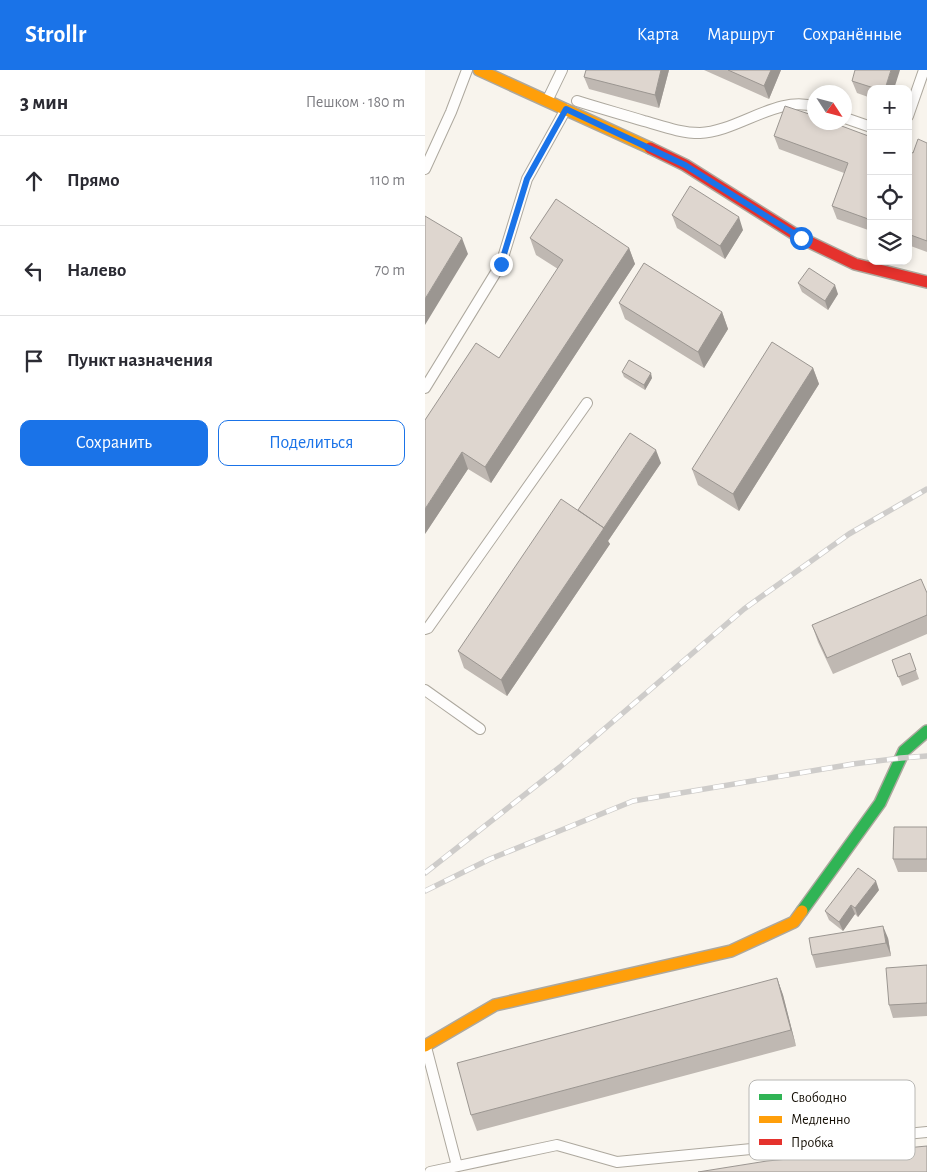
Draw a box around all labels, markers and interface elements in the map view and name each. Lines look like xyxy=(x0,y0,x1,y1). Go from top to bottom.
text: Strollr xyxy=(25,23,86,47)
text: Карта xyxy=(637,26,679,44)
text: Маршрут xyxy=(707,26,775,44)
text: Сохранённые xyxy=(803,26,902,44)
north arrow xyxy=(807,85,852,130)
map controls xyxy=(867,85,912,265)
button: + xyxy=(867,85,912,130)
text: 3 мин xyxy=(20,92,68,113)
text: Пешком · 180 m xyxy=(306,94,405,110)
button: − xyxy=(867,130,912,175)
icon: ahead xyxy=(20,167,48,195)
text: Прямо xyxy=(67,171,120,190)
text: 110 m xyxy=(370,172,405,188)
button: locate xyxy=(867,175,912,220)
button: layers xyxy=(867,220,912,265)
route start xyxy=(790,227,813,250)
route end xyxy=(490,253,513,276)
icon: left xyxy=(20,257,48,285)
text: Налево xyxy=(67,261,126,280)
text: 70 m xyxy=(374,262,405,278)
icon: arrive xyxy=(20,347,48,375)
text: Пункт назначения xyxy=(67,351,213,370)
button: Сохранить xyxy=(20,420,208,466)
button: Поделиться xyxy=(218,420,405,466)
legend xyxy=(749,1080,915,1160)
text: Свободно xyxy=(791,1091,847,1105)
text: Медленно xyxy=(791,1113,850,1127)
text: Пробка xyxy=(791,1136,834,1150)

